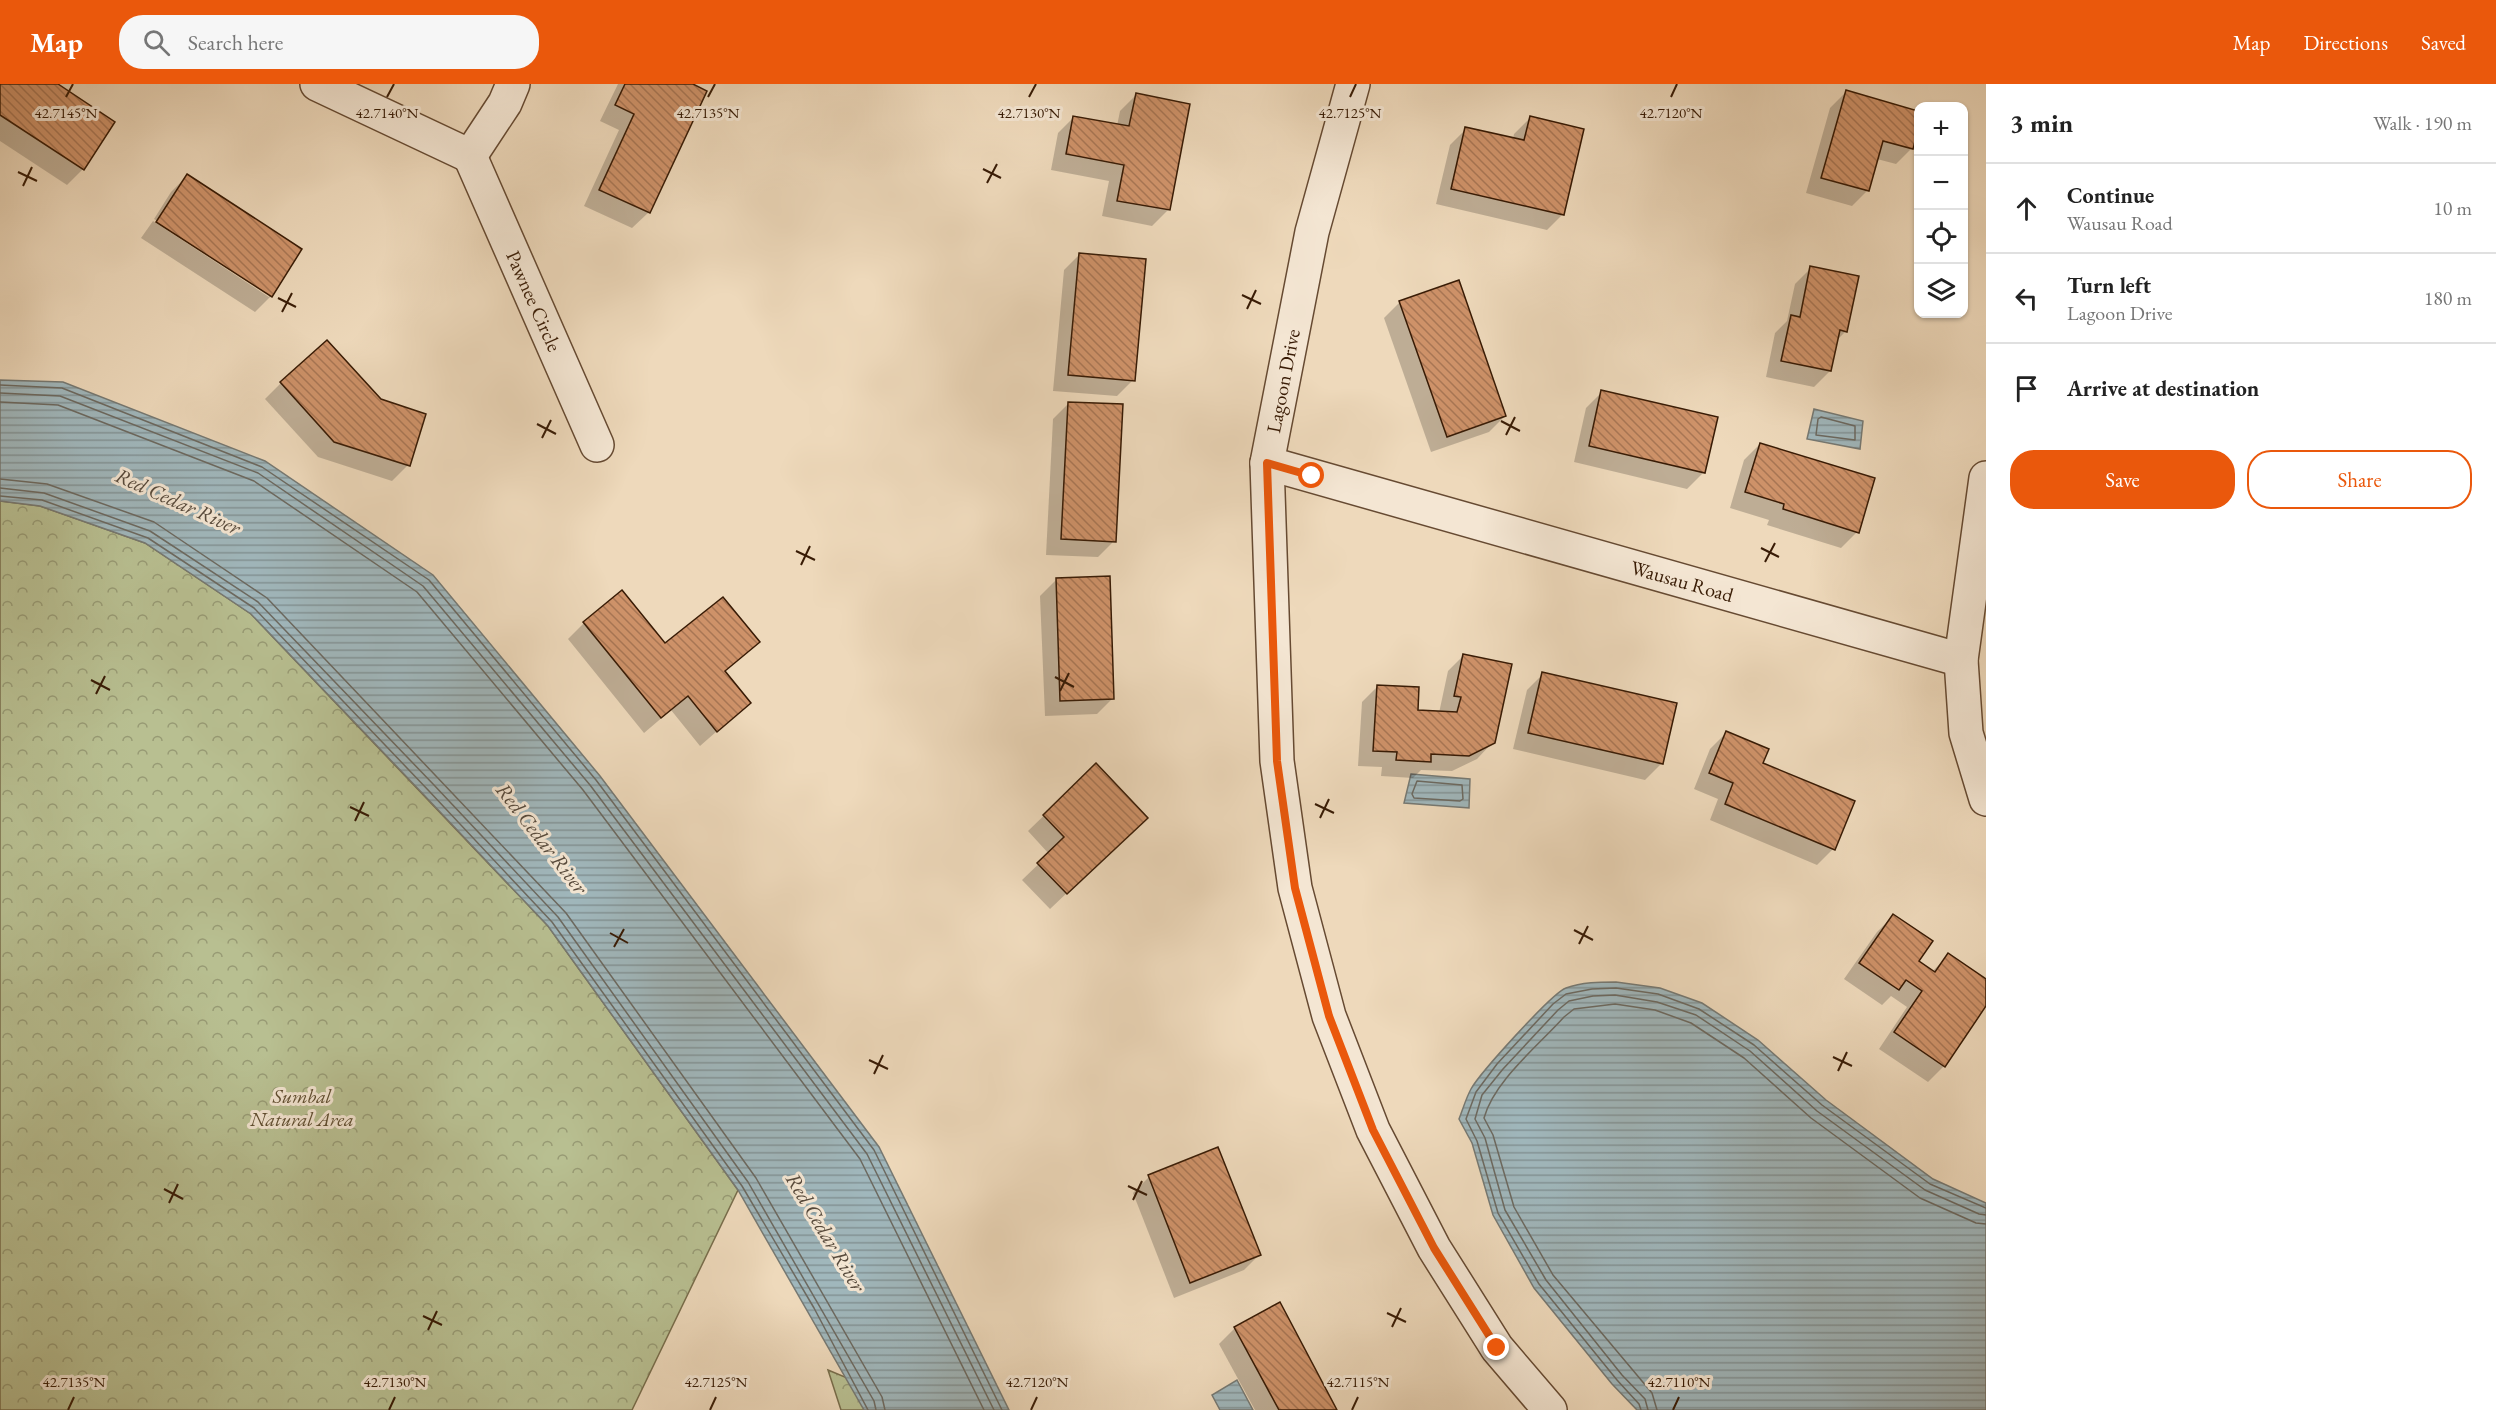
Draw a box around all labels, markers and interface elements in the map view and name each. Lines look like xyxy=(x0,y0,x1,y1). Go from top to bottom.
search box xyxy=(119,15,539,69)
text: Map xyxy=(30,24,83,60)
icon: search xyxy=(140,26,173,59)
text: Search here xyxy=(188,28,283,57)
text: Map xyxy=(2233,29,2270,56)
text: Directions xyxy=(2303,29,2388,56)
text: Saved xyxy=(2421,29,2466,56)
map controls xyxy=(1914,102,1968,318)
button: + xyxy=(1914,102,1968,156)
text: 42.7145°N xyxy=(35,103,98,122)
text: 42.7140°N xyxy=(356,103,419,122)
text: 42.7135°N xyxy=(677,103,740,122)
text: 42.7130°N xyxy=(998,103,1061,122)
text: 42.7125°N xyxy=(1319,103,1382,122)
text: 42.7120°N xyxy=(1640,103,1703,122)
text: 3 min xyxy=(2010,106,2073,140)
text: Walk · 190 m xyxy=(2373,110,2472,136)
button: − xyxy=(1914,156,1968,210)
text: Continue xyxy=(2067,181,2154,210)
icon: ahead xyxy=(2010,192,2043,225)
text: 10 m xyxy=(2433,195,2472,221)
button: locate xyxy=(1914,210,1968,264)
text: Wausau Road xyxy=(2067,210,2173,236)
street label: Pawnee Circle xyxy=(500,246,568,356)
button: layers xyxy=(1914,264,1968,318)
text: Turn left xyxy=(2067,271,2151,300)
icon: left xyxy=(2010,282,2043,315)
text: 180 m xyxy=(2424,285,2472,311)
text: Lagoon Drive xyxy=(2067,300,2172,326)
street label: Lagoon Drive xyxy=(1260,327,1306,435)
icon: arrive xyxy=(2010,372,2043,405)
text: Arrive at destination xyxy=(2067,374,2259,403)
button: Save xyxy=(2010,450,2235,509)
button: Share xyxy=(2247,450,2472,509)
water label: Red Cedar River xyxy=(111,461,246,541)
route start xyxy=(1298,462,1324,488)
street label: Wausau Road xyxy=(1628,554,1737,608)
water label: Red Cedar River xyxy=(490,777,595,900)
park label: Sumbal Natural Area xyxy=(249,1083,354,1132)
water label: Red Cedar River xyxy=(780,1168,873,1297)
route end xyxy=(1483,1334,1509,1360)
text: 42.7135°N xyxy=(43,1372,106,1391)
text: 42.7130°N xyxy=(364,1372,427,1391)
text: 42.7125°N xyxy=(685,1372,748,1391)
text: 42.7120°N xyxy=(1006,1372,1069,1391)
text: 42.7115°N xyxy=(1327,1372,1390,1391)
text: 42.7110°N xyxy=(1648,1372,1711,1391)

